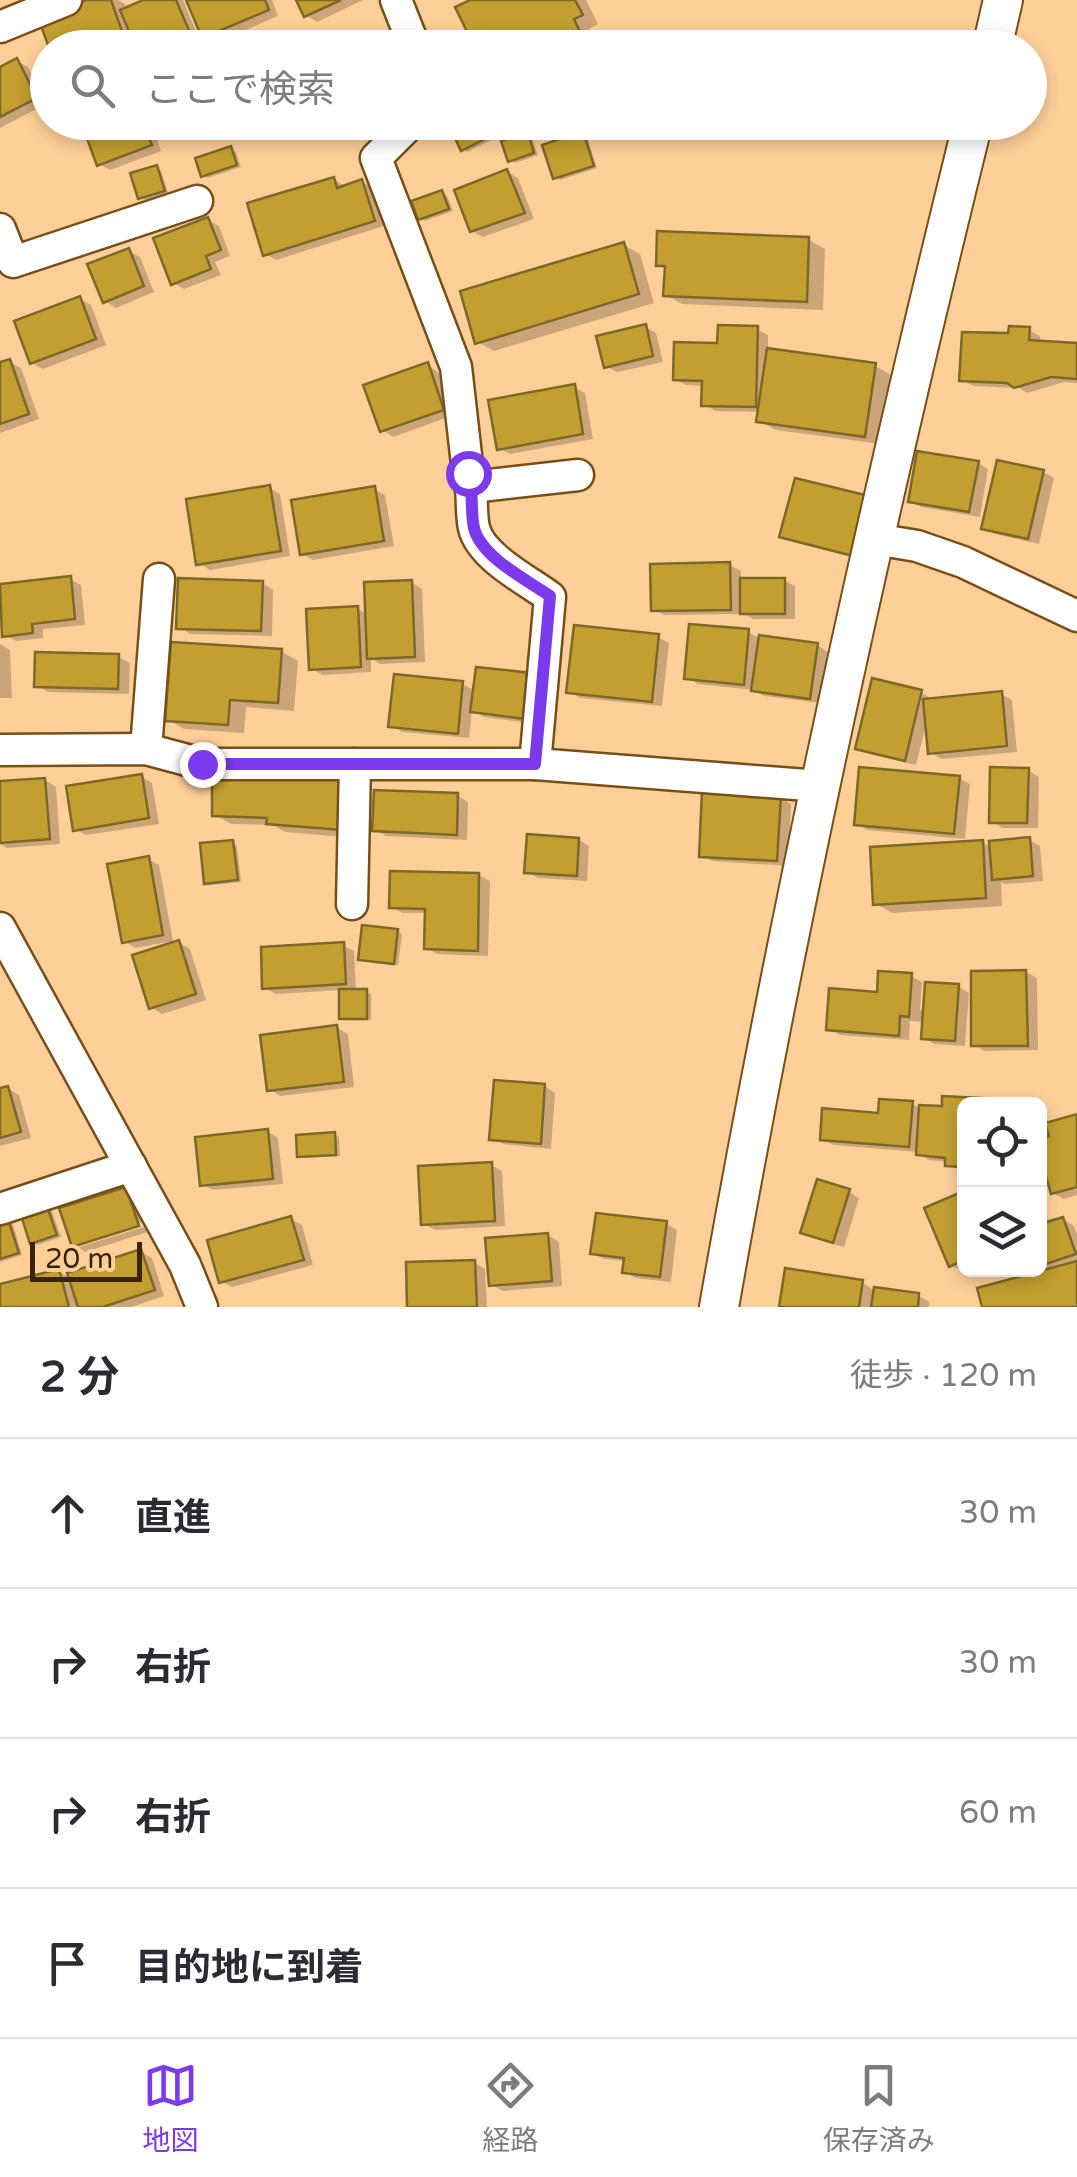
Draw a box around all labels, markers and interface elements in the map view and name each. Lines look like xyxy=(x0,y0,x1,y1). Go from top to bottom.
search box xyxy=(30,30,1047,140)
icon: search xyxy=(65,58,120,113)
text: ここで検索 xyxy=(145,67,335,113)
route start xyxy=(446,451,492,497)
route end xyxy=(180,742,226,788)
map controls xyxy=(957,1097,1047,1277)
button: locate xyxy=(957,1097,1047,1187)
button: layers xyxy=(957,1187,1047,1277)
scale bar xyxy=(30,1237,142,1282)
text: 20 m xyxy=(45,1242,113,1276)
text: 2 分 xyxy=(40,1352,119,1403)
text: 徒歩 · 120 m xyxy=(850,1357,1037,1395)
icon: ahead xyxy=(40,1486,95,1541)
text: 30 m xyxy=(959,1494,1037,1532)
text: 直進 xyxy=(135,1495,211,1541)
icon: right xyxy=(40,1636,95,1691)
text: 30 m xyxy=(959,1644,1037,1682)
text: 右折 xyxy=(135,1645,211,1691)
icon: right xyxy=(40,1786,95,1841)
text: 60 m xyxy=(959,1794,1037,1832)
text: 右折 xyxy=(135,1795,211,1841)
icon: arrive xyxy=(40,1936,95,1991)
text: 目的地に到着 xyxy=(135,1945,363,1991)
tab: 地図 xyxy=(142,2058,198,2158)
tab: 経路 xyxy=(482,2058,539,2158)
tab: 保存済み xyxy=(823,2058,935,2158)

